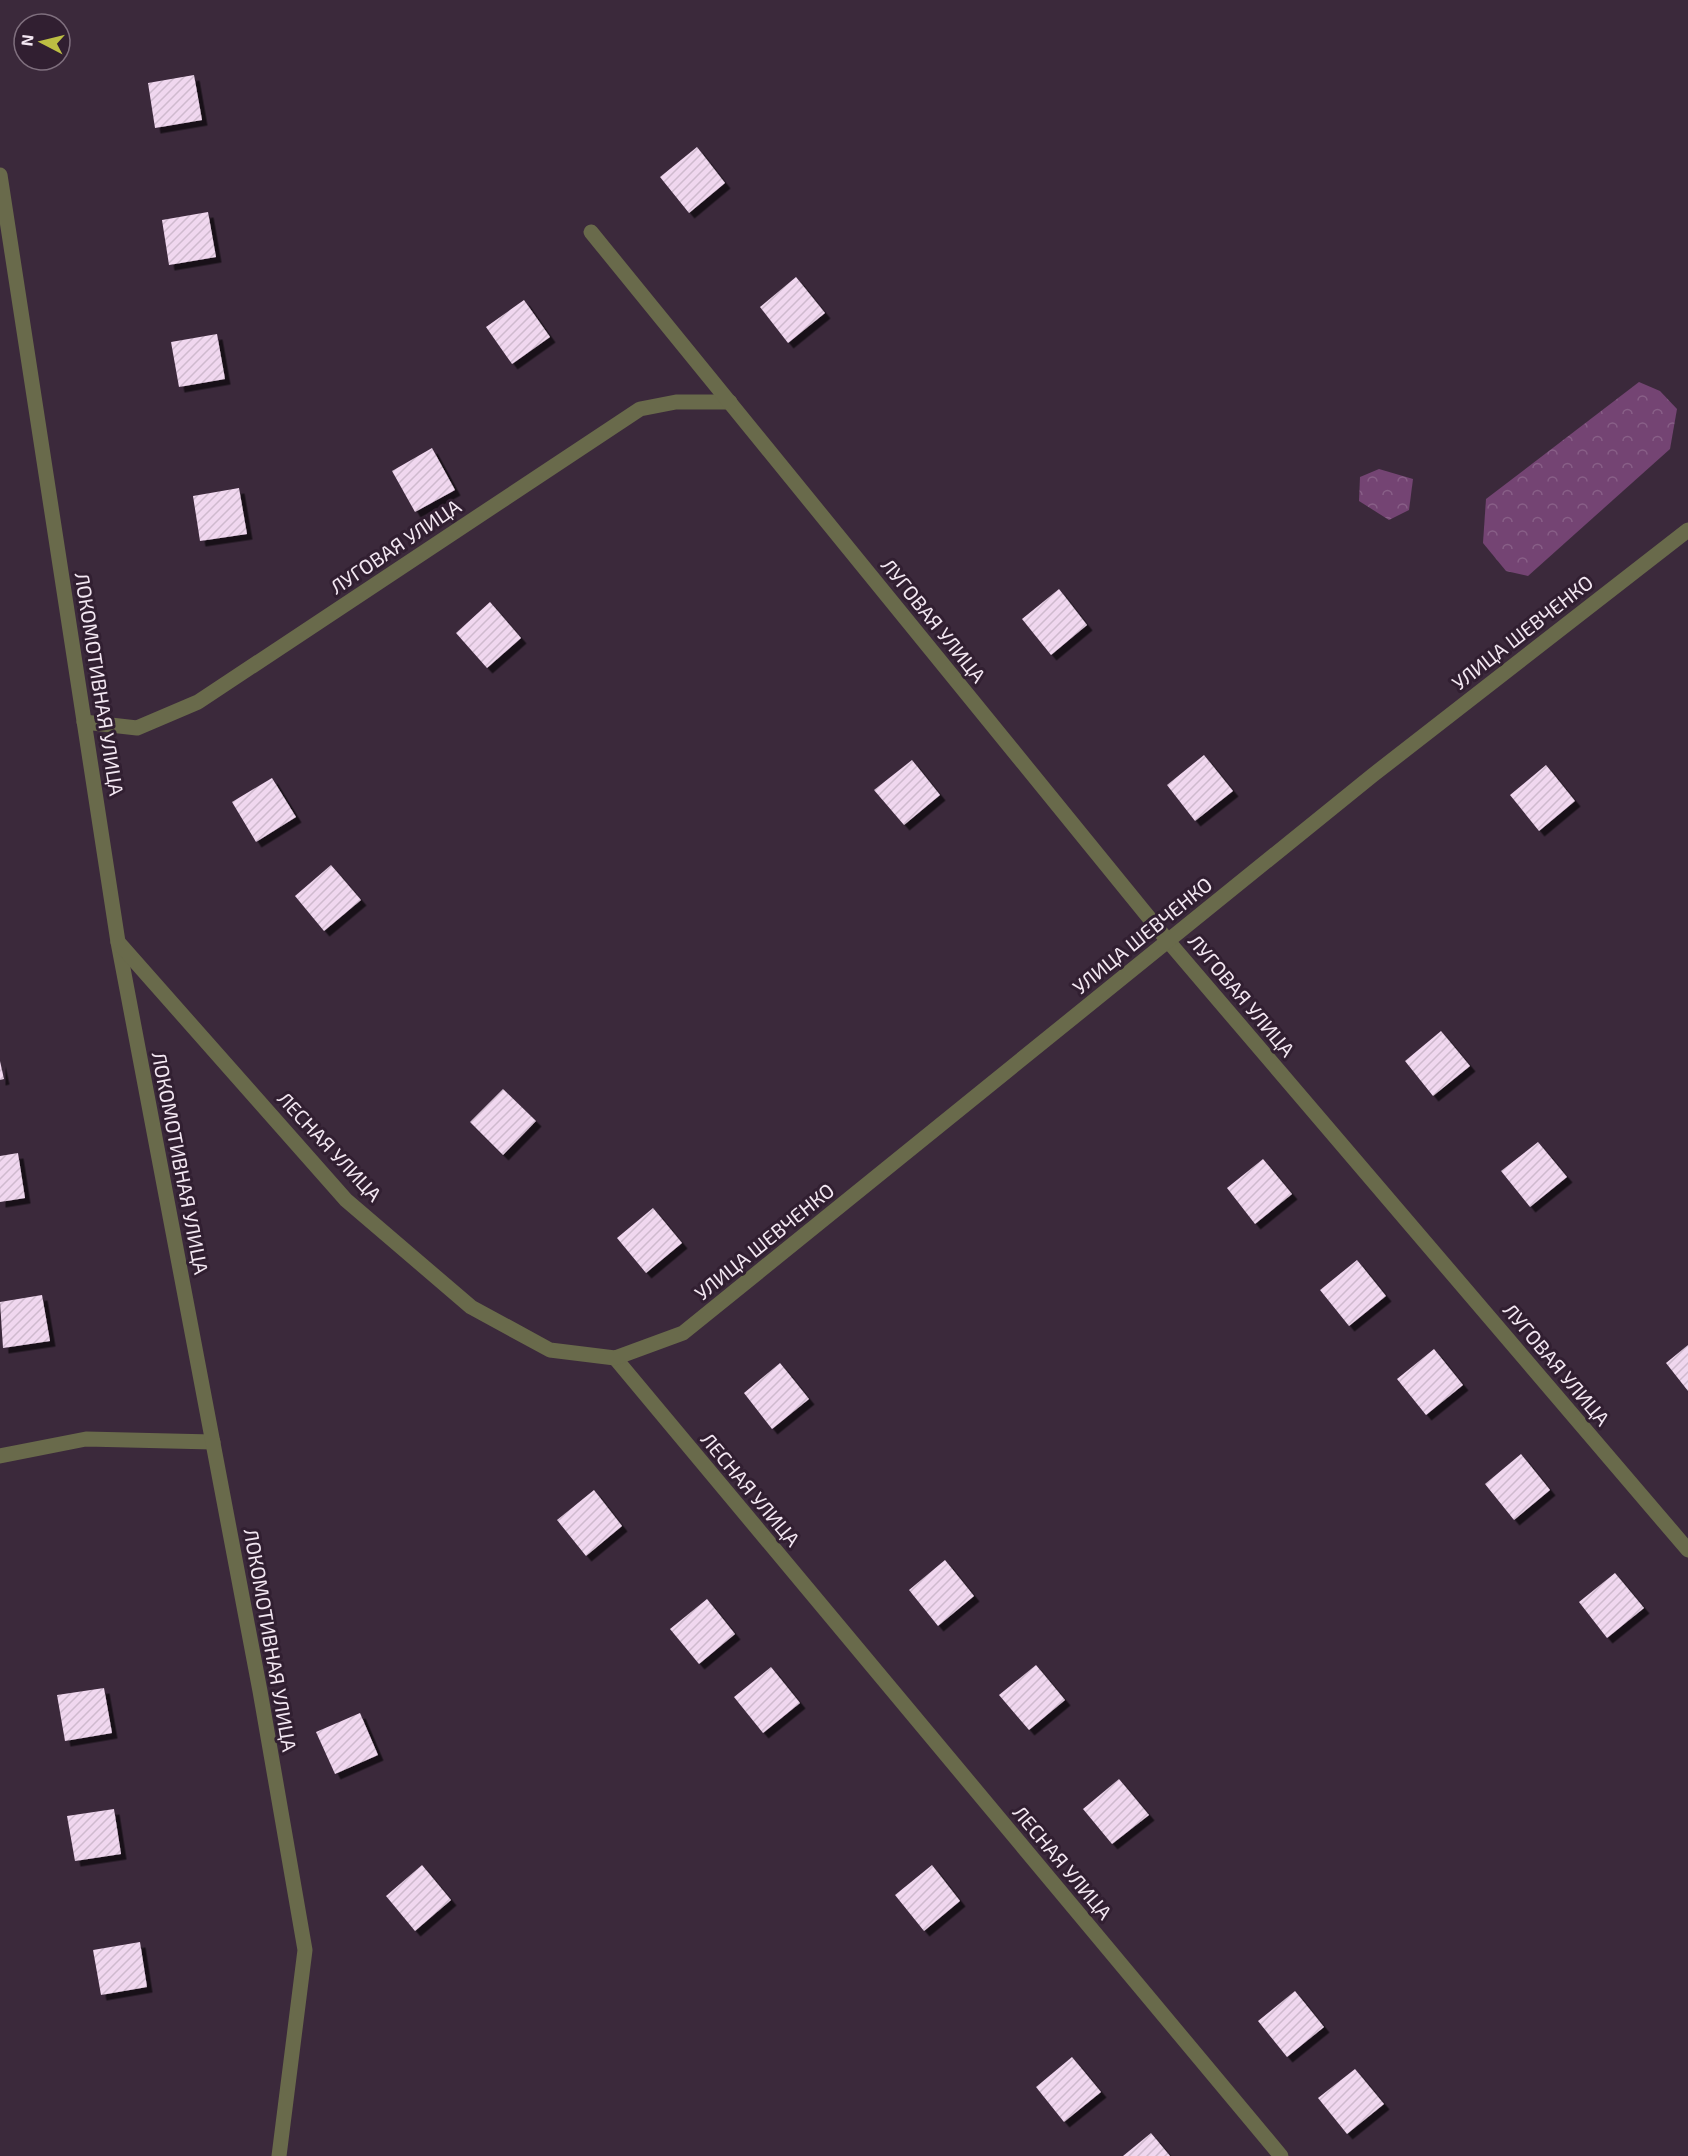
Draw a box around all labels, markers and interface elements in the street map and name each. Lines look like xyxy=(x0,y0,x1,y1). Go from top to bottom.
north arrow xyxy=(12,12,72,72)
text: N xyxy=(16,33,37,47)
street label: ЛУГОВАЯ УЛИЦА xyxy=(325,493,465,599)
street label: ЛУГОВАЯ УЛИЦА xyxy=(877,553,992,687)
street label: УЛИЦА ШЕВЧЕНКО xyxy=(1447,569,1597,695)
street label: ЛОКОМОТИВНАЯ УЛИЦА xyxy=(70,570,130,798)
street label: УЛИЦА ШЕВЧЕНКО xyxy=(1067,871,1217,999)
street label: ЛУГОВАЯ УЛИЦА xyxy=(1184,929,1301,1062)
street label: ЛОКОМОТИВНАЯ УЛИЦА xyxy=(148,1050,214,1277)
street label: ЛЕСНАЯ УЛИЦА xyxy=(273,1086,387,1206)
street label: УЛИЦА ШЕВЧЕНКО xyxy=(689,1177,839,1305)
street label: ЛУГОВАЯ УЛИЦА xyxy=(1499,1298,1616,1431)
street label: ЛЕСНАЯ УЛИЦА xyxy=(696,1427,806,1551)
street label: ЛОКОМОТИВНАЯ УЛИЦА xyxy=(240,1527,303,1754)
street label: ЛЕСНАЯ УЛИЦА xyxy=(1008,1800,1118,1924)

